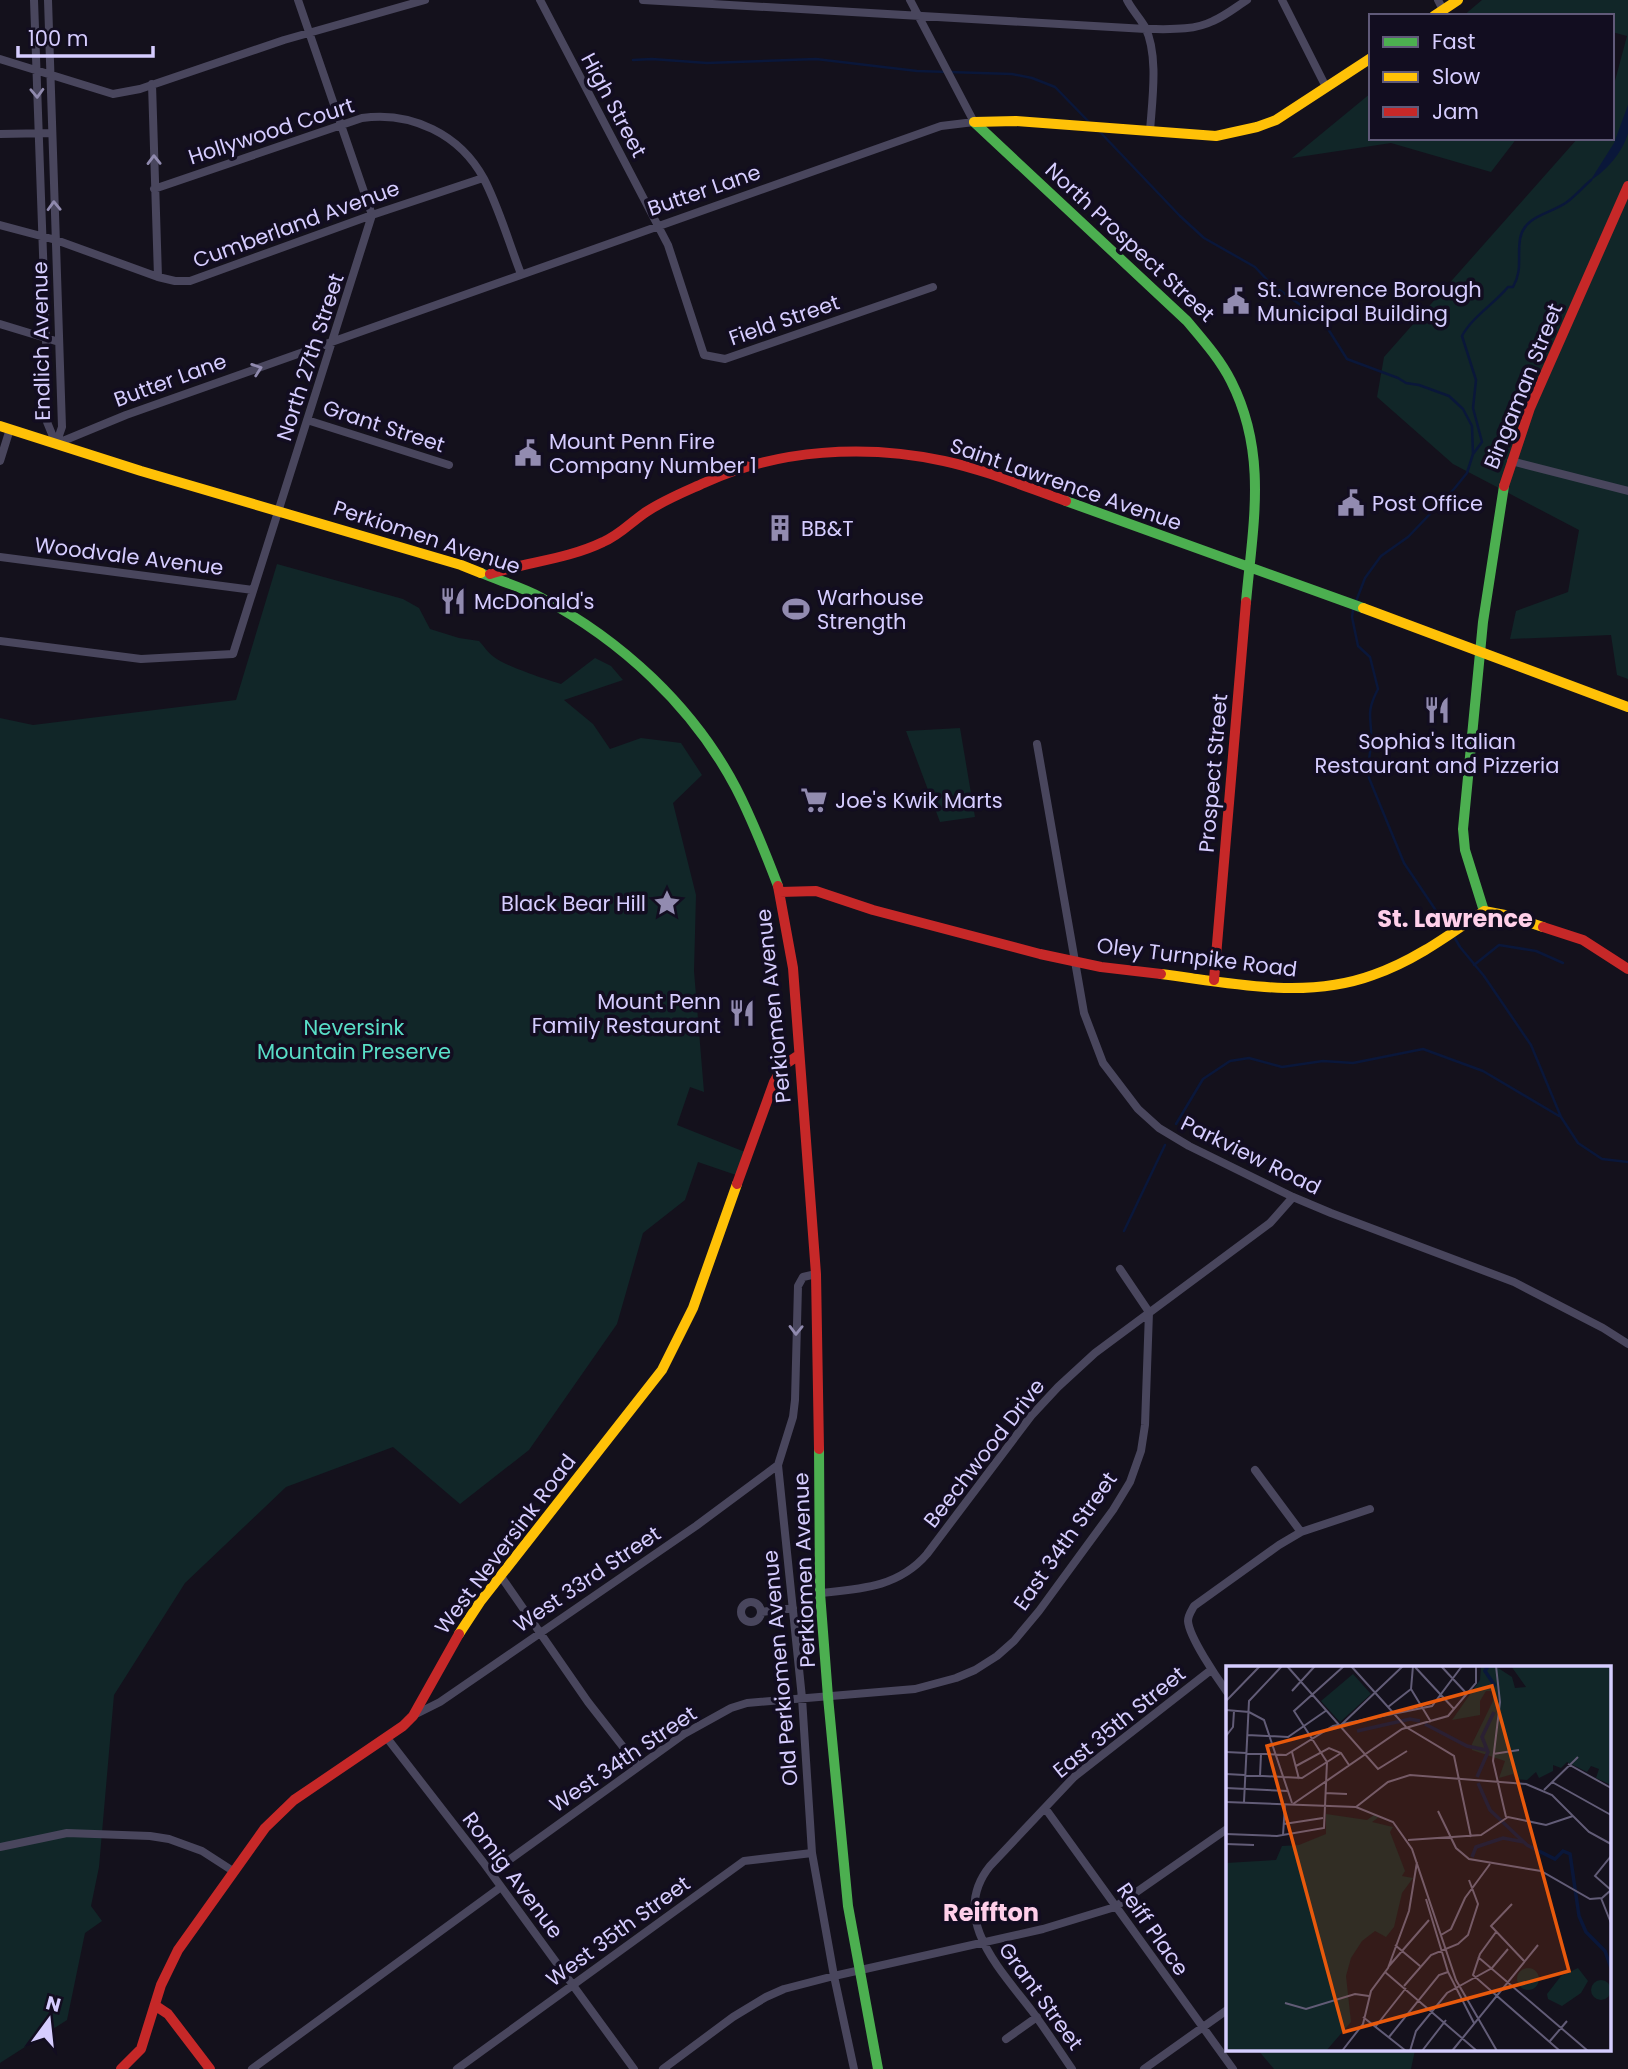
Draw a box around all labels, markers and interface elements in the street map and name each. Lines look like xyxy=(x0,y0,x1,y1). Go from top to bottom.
scale bar xyxy=(18,14,152,58)
legend xyxy=(1369,14,1614,140)
text: 100 m xyxy=(28,24,88,53)
text: Fast xyxy=(1432,27,1475,56)
street label: High Street xyxy=(574,48,654,162)
text: Slow xyxy=(1432,62,1480,91)
one-way arrow xyxy=(29,87,44,98)
street label: Hollywood Court xyxy=(184,91,358,171)
text: Jam xyxy=(1432,97,1479,126)
one-way arrow xyxy=(146,154,162,165)
street label: North Prospect Street xyxy=(1039,156,1221,328)
street label: Butter Lane xyxy=(644,157,764,223)
street label: Cumberland Avenue xyxy=(189,173,403,275)
one-way arrow xyxy=(47,200,62,211)
street label: Endlich Avenue xyxy=(25,261,57,421)
street label: North 27th Street xyxy=(269,270,351,444)
place label: St. Lawrence Borough Municipal Building xyxy=(1257,275,1482,328)
public building icon: St. Lawrence Borough Municipal Building xyxy=(1221,286,1251,316)
street label: Field Street xyxy=(725,288,843,352)
street label: Bingaman Street xyxy=(1477,299,1569,473)
street label: Butter Lane xyxy=(110,346,230,414)
one-way arrow xyxy=(251,363,263,377)
street label: Grant Street xyxy=(319,393,449,459)
place label: Mount Penn Fire Company Number 1 xyxy=(549,427,757,480)
street label: Saint Lawrence Avenue xyxy=(946,431,1186,537)
public building icon: Mount Penn Fire Company Number 1 xyxy=(513,438,543,468)
public building icon: Post Office xyxy=(1336,488,1366,518)
place label: Post Office xyxy=(1372,489,1483,518)
street label: Perkiomen Avenue xyxy=(330,493,524,581)
building icon: BB&T xyxy=(765,513,795,543)
place label: BB&T xyxy=(801,514,854,543)
street label: Woodvale Avenue xyxy=(33,530,225,582)
place label: Warhouse Strength xyxy=(817,583,924,636)
restaurant icon: McDonald's xyxy=(438,586,468,616)
place label: McDonald's xyxy=(474,587,594,616)
sports icon: Warhouse Strength xyxy=(781,594,811,624)
street label: Prospect Street xyxy=(1192,692,1234,854)
restaurant icon: Sophia's Italian Restaurant and Pizzeria xyxy=(1422,695,1452,725)
place label: Sophia's Italian Restaurant and Pizzeria xyxy=(1315,727,1559,780)
supermarket icon: Joe's Kwik Marts xyxy=(799,785,829,815)
place label: Joe's Kwik Marts xyxy=(835,786,1003,815)
place icon: Black Bear Hill xyxy=(652,888,682,918)
place label: Black Bear Hill xyxy=(501,889,646,918)
district label: St. Lawrence xyxy=(1377,902,1533,935)
street label: Perkiomen Avenue xyxy=(748,908,798,1104)
street label: Oley Turnpike Road xyxy=(1095,930,1299,984)
place label: Mount Penn Family Restaurant xyxy=(532,987,721,1040)
restaurant icon: Mount Penn Family Restaurant xyxy=(727,998,757,1028)
park label: Neversink Mountain Preserve xyxy=(257,1013,451,1066)
street label: Parkview Road xyxy=(1176,1109,1326,1201)
one-way arrow xyxy=(788,1326,804,1336)
street label: Beechwood Drive xyxy=(917,1372,1051,1534)
street label: West Neversink Road xyxy=(428,1448,582,1640)
street label: East 34th Street xyxy=(1006,1466,1124,1616)
street label: Perkiomen Avenue xyxy=(786,1472,822,1668)
street label: West 33rd Street xyxy=(508,1519,666,1639)
street label: Old Perkiomen Avenue xyxy=(755,1549,805,1787)
street label: East 35th Street xyxy=(1047,1659,1191,1785)
inset map xyxy=(1226,1666,1610,2052)
street label: West 34th Street xyxy=(544,1699,702,1819)
street label: Romig Avenue xyxy=(456,1806,570,1944)
street label: West 35th Street xyxy=(540,1869,696,1993)
street label: Reiff Place xyxy=(1110,1877,1196,1981)
district label: Reiffton xyxy=(943,1896,1039,1929)
street label: Grant Street xyxy=(992,1936,1090,2056)
north arrow xyxy=(14,1985,84,2055)
text: N xyxy=(43,1989,64,2019)

